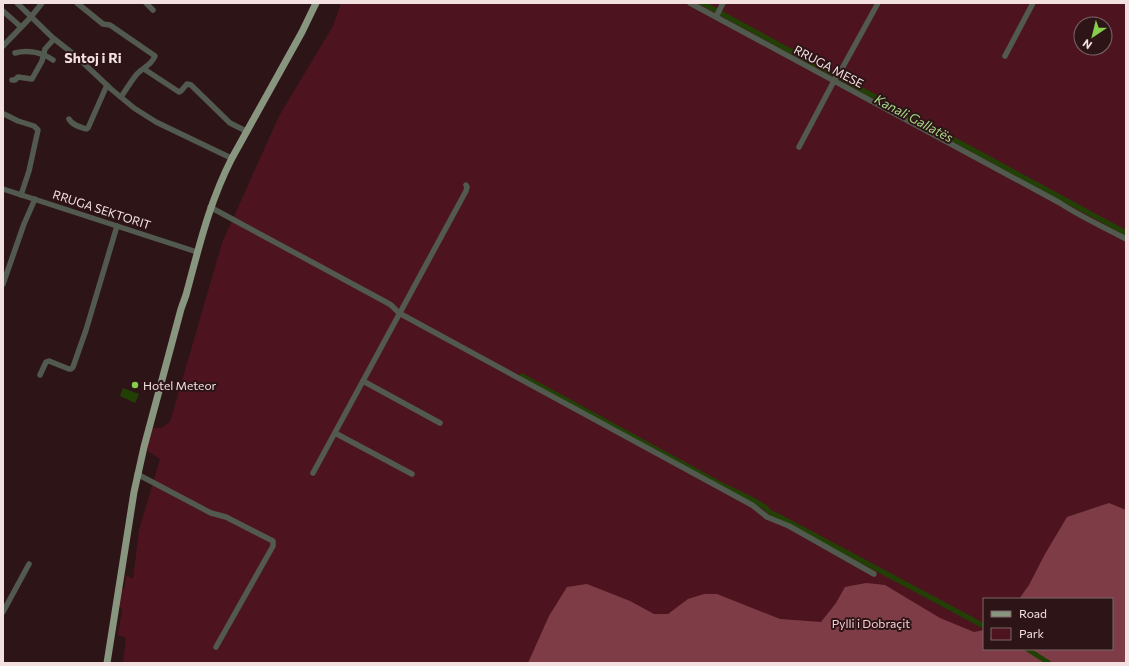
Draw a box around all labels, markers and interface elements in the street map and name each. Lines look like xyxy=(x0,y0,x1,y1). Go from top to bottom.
north arrow xyxy=(1073,16,1113,56)
text: N xyxy=(1080,37,1094,52)
street label: RRUGA MESE xyxy=(792,42,866,90)
district label: Shtoj i Ri xyxy=(64,49,122,66)
water label: Kanali Gallatës xyxy=(872,91,956,145)
street label: RRUGA SEKTORIT xyxy=(51,187,153,232)
place label: Hotel Meteor xyxy=(143,378,217,392)
marker: Hotel Meteor xyxy=(130,380,140,390)
legend xyxy=(983,598,1113,650)
text: Road xyxy=(1019,606,1047,620)
park label: Pylli i Dobraçit xyxy=(832,616,910,630)
text: Park xyxy=(1019,626,1045,640)

